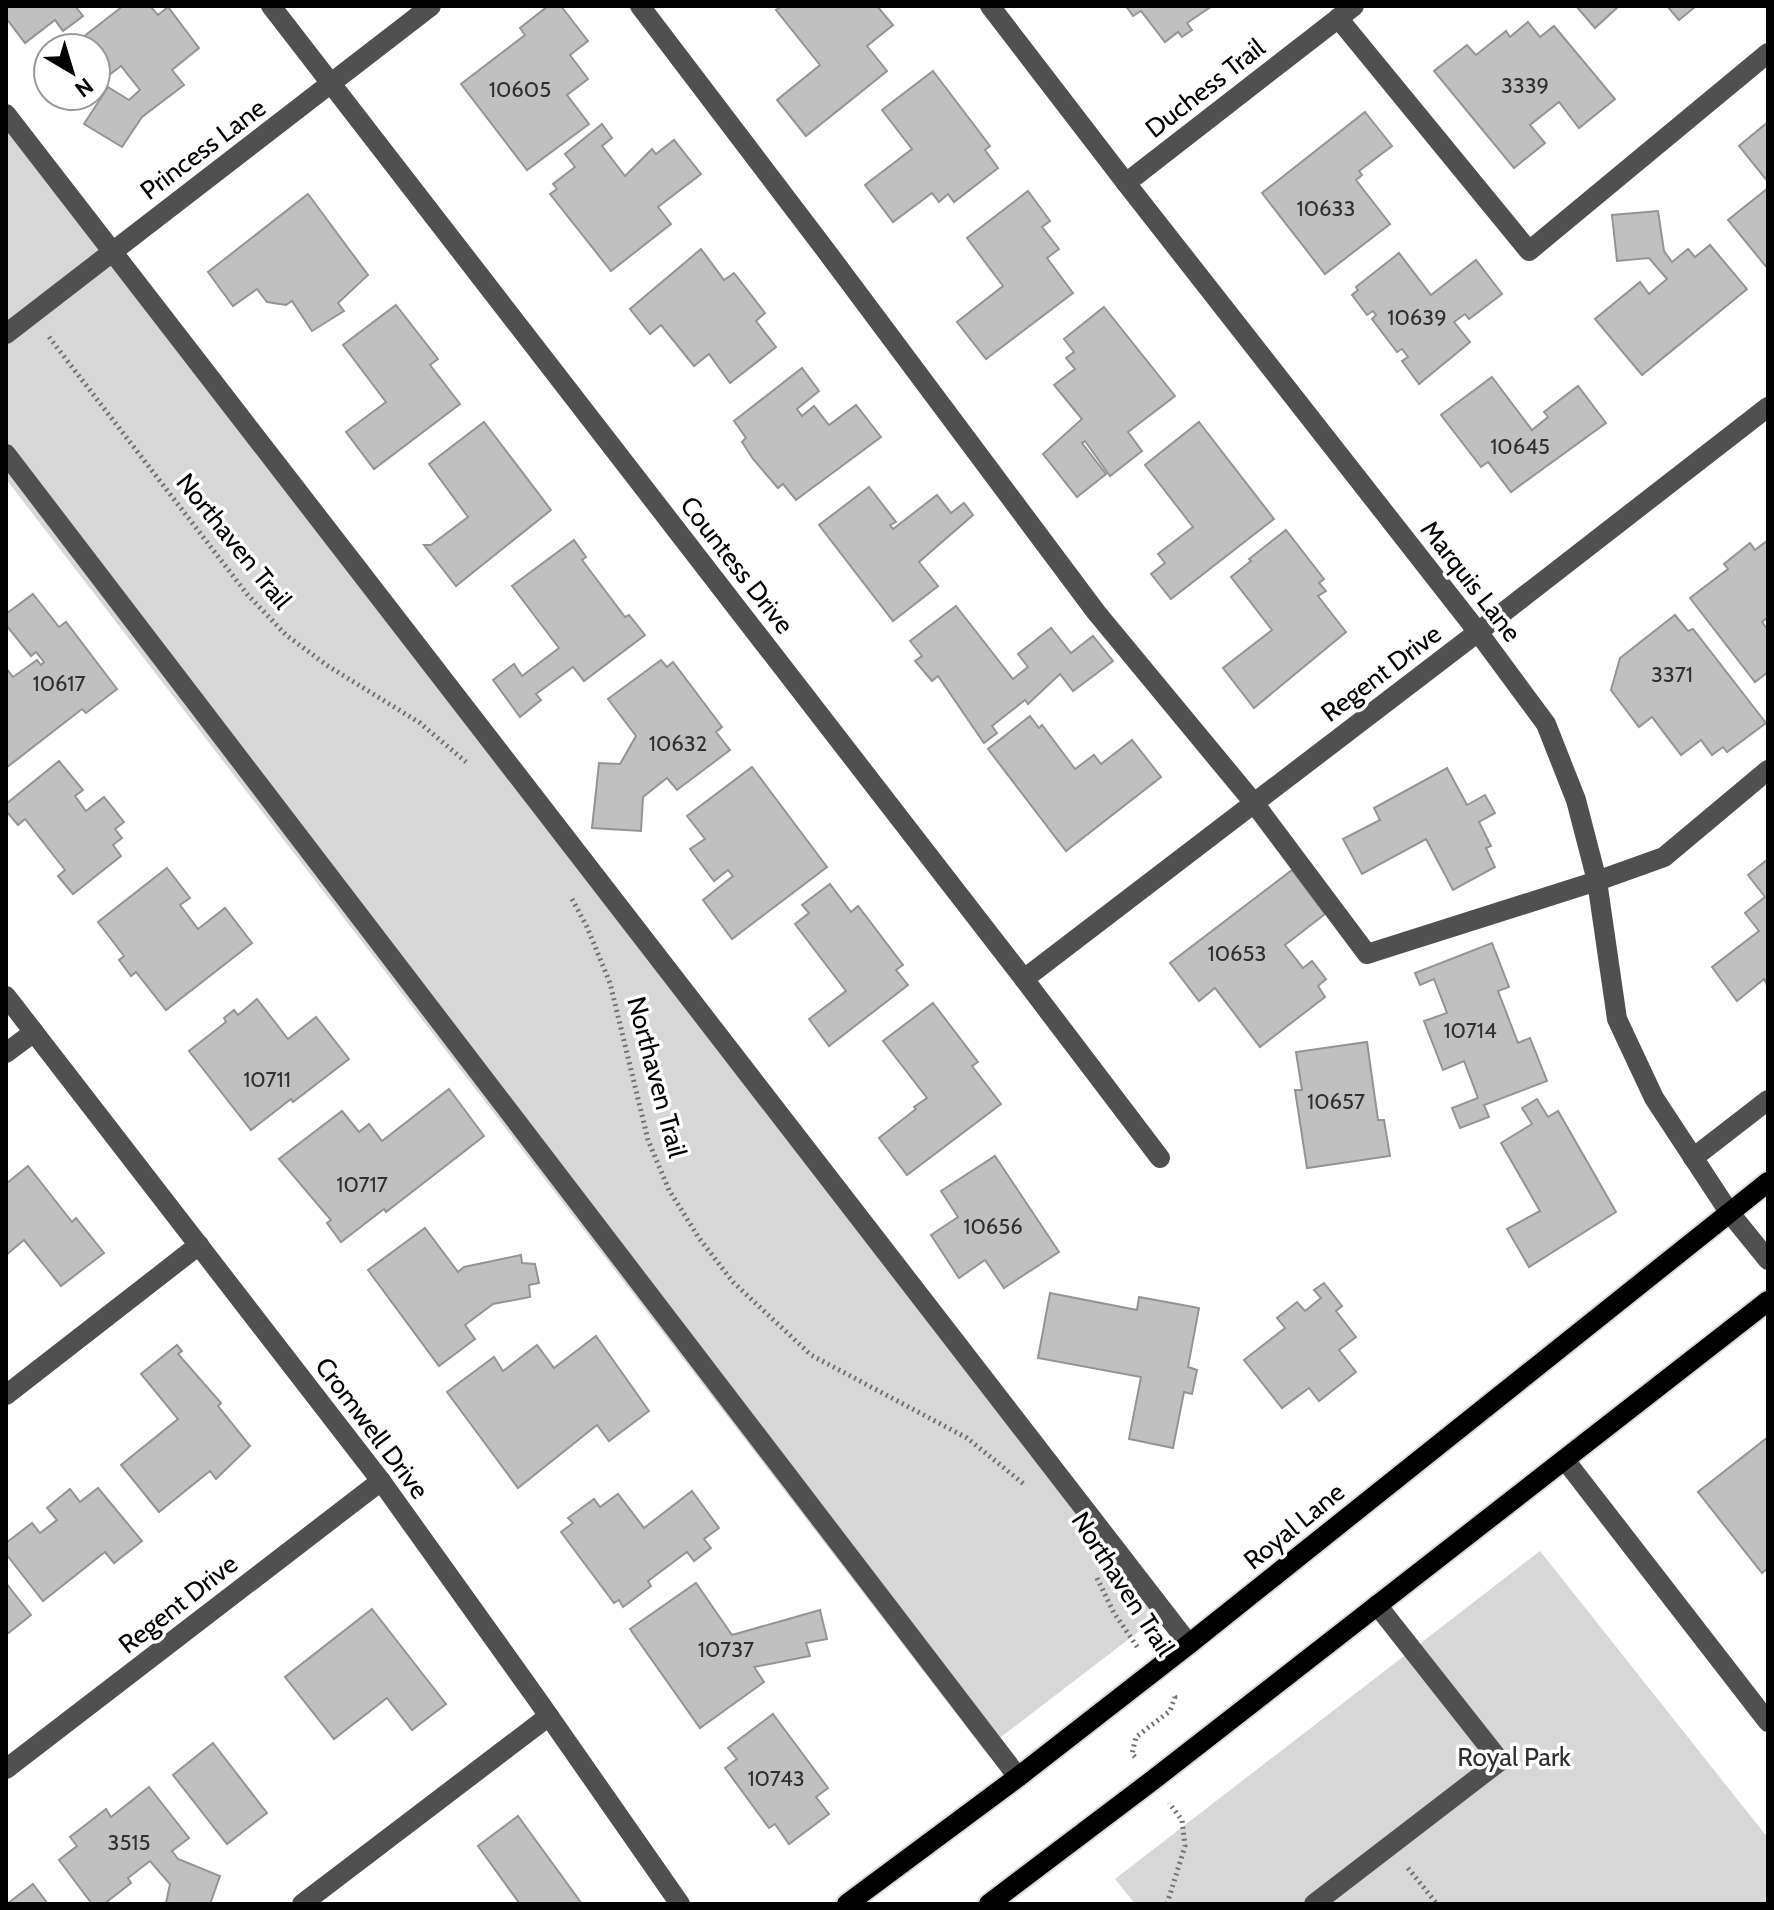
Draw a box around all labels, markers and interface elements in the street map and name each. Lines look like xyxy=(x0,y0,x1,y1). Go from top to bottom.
street label: Duchess Trail xyxy=(1139,31,1271,145)
north arrow xyxy=(32,32,112,112)
text: N xyxy=(70,72,98,103)
house number: 3339 xyxy=(1501,72,1549,99)
house number: 10605 xyxy=(489,76,551,103)
street label: Princess Lane xyxy=(134,92,272,206)
house number: 10633 xyxy=(1297,195,1355,222)
house number: 10639 xyxy=(1387,304,1447,331)
house number: 10645 xyxy=(1490,433,1550,460)
street label: Northaven Trail xyxy=(170,467,298,615)
street label: Countess Drive xyxy=(673,490,801,640)
street label: Marquis Lane xyxy=(1414,514,1528,648)
street label: Regent Drive xyxy=(1315,617,1447,729)
house number: 3371 xyxy=(1651,661,1693,688)
house number: 10617 xyxy=(32,670,86,697)
house number: 10632 xyxy=(649,730,707,757)
house number: 10653 xyxy=(1208,940,1266,967)
street label: Northaven Trail xyxy=(620,993,694,1161)
house number: 10714 xyxy=(1443,1017,1497,1044)
house number: 10711 xyxy=(243,1066,291,1093)
house number: 10657 xyxy=(1307,1088,1365,1115)
house number: 10717 xyxy=(336,1171,388,1198)
house number: 10656 xyxy=(963,1213,1023,1240)
street label: Cromwell Drive xyxy=(308,1351,436,1505)
street label: Royal Lane xyxy=(1237,1476,1351,1576)
street label: Northaven Trail xyxy=(1065,1506,1181,1662)
street label: Regent Drive xyxy=(112,1548,244,1660)
house number: 10737 xyxy=(698,1636,754,1663)
park label: Royal Park xyxy=(1457,1741,1571,1773)
house number: 10743 xyxy=(747,1765,805,1792)
house number: 3515 xyxy=(108,1829,150,1856)

